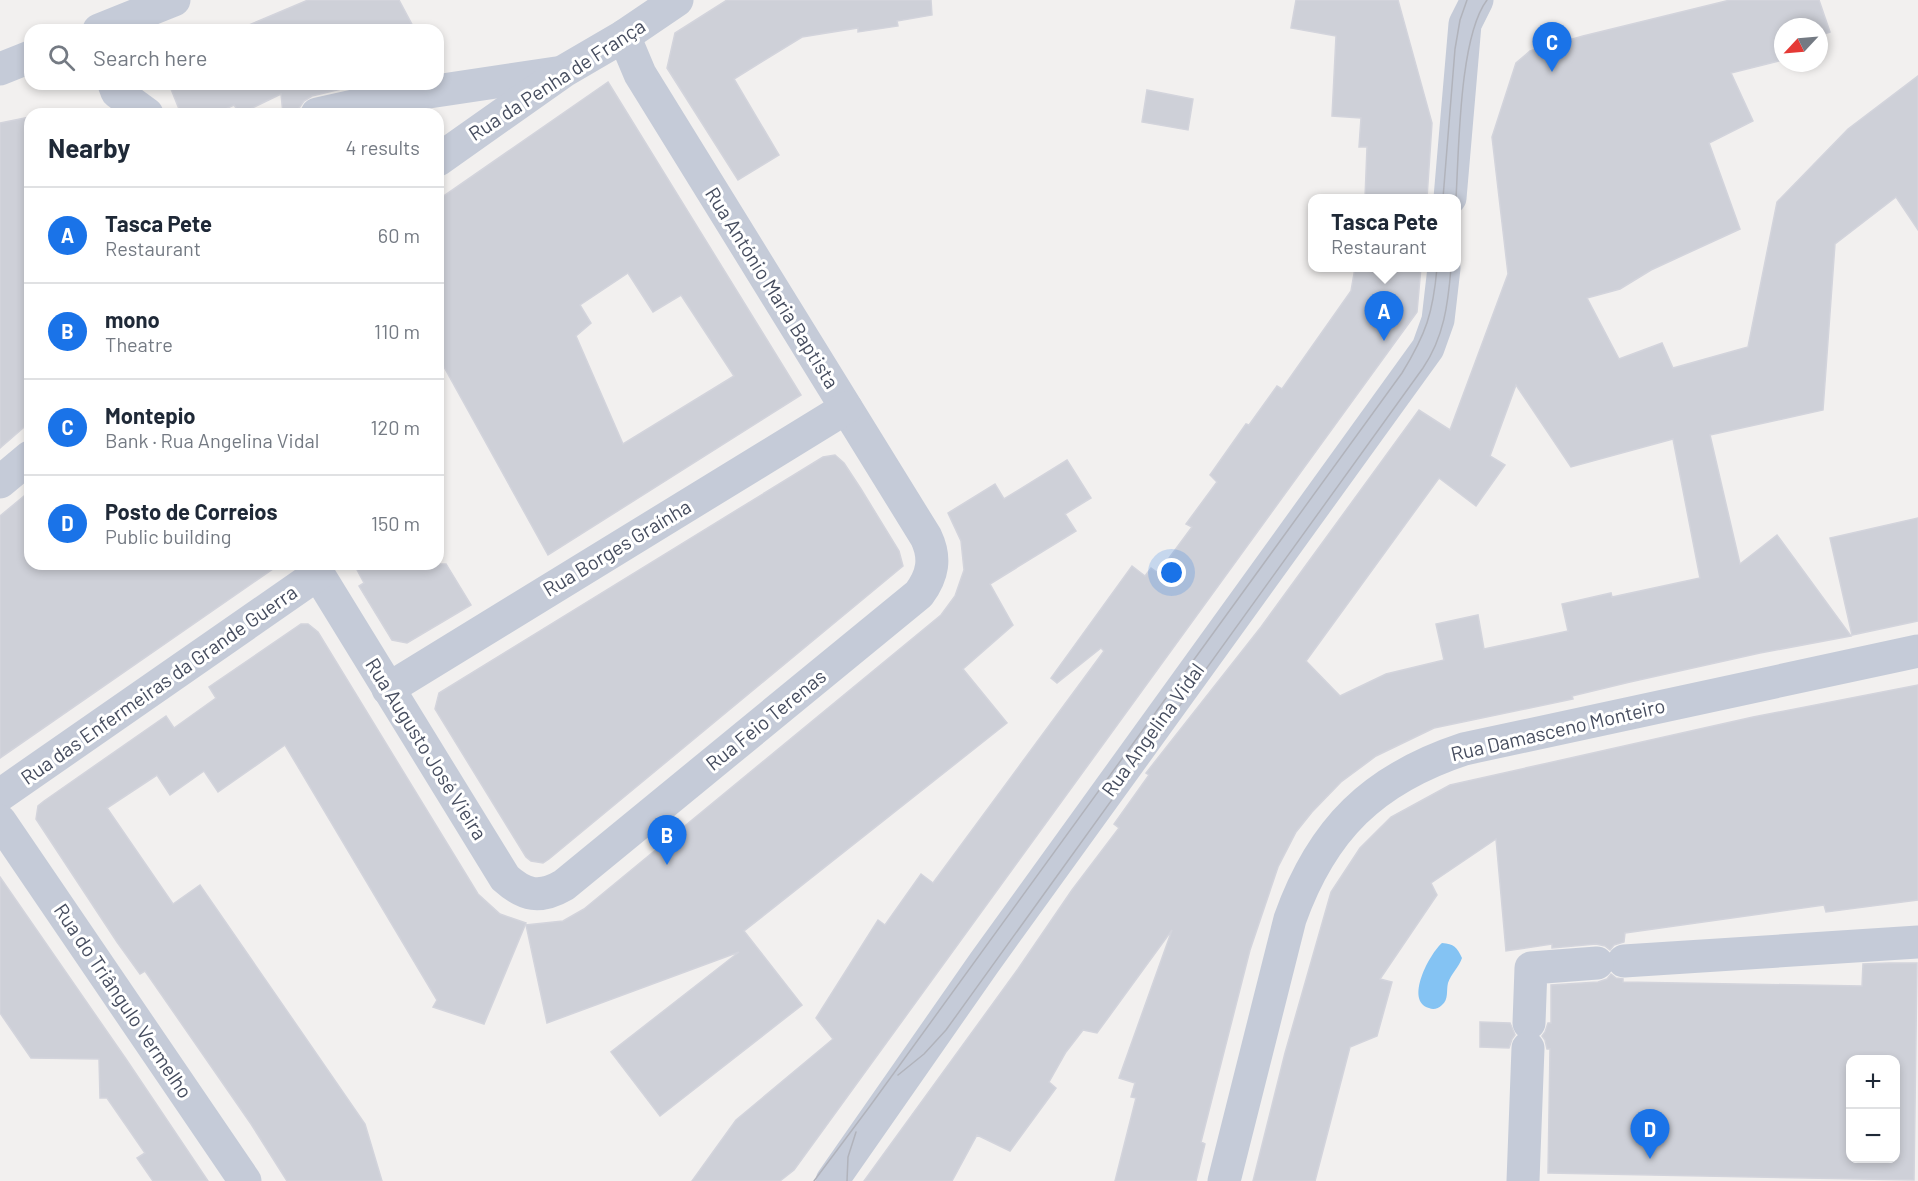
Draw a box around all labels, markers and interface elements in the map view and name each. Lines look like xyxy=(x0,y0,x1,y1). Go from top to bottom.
street label: Rua da Penha de França xyxy=(464,13,649,145)
north arrow xyxy=(1774,18,1828,72)
pin: C xyxy=(1532,22,1572,72)
search box xyxy=(24,24,444,90)
icon: search xyxy=(45,41,78,74)
text: Search here xyxy=(93,44,207,70)
text: Nearby xyxy=(48,132,130,163)
text: 4 results xyxy=(345,135,420,159)
street label: Rua António Maria Baptista xyxy=(701,182,845,393)
popup xyxy=(1308,194,1461,272)
text: Tasca Pete xyxy=(1331,208,1438,234)
text: Tasca Pete xyxy=(105,210,212,236)
text: A xyxy=(61,223,74,247)
text: 60 m xyxy=(378,223,420,247)
text: Restaurant xyxy=(1331,234,1427,258)
text: Restaurant xyxy=(105,236,201,260)
pin: A xyxy=(1364,292,1404,341)
text: mono xyxy=(105,306,160,332)
text: B xyxy=(61,319,74,343)
text: 110 m xyxy=(374,319,420,343)
text: Theatre xyxy=(105,332,173,356)
text: Montepio xyxy=(105,402,196,428)
text: C xyxy=(61,415,74,439)
text: 120 m xyxy=(370,415,420,439)
text: Bank · Rua Angelina Vidal xyxy=(105,428,319,452)
street label: Rua Borges Graínha xyxy=(538,494,695,601)
text: Posto de Correios xyxy=(105,498,278,524)
text: D xyxy=(61,511,74,535)
text: 150 m xyxy=(371,511,420,535)
text: Public building xyxy=(105,524,231,548)
your location xyxy=(1157,558,1186,587)
street label: Rua das Enfermeiras da Grande Guerra xyxy=(16,579,301,789)
street label: Rua Augusto José Vieira xyxy=(361,653,493,844)
street label: Rua Angelina Vidal xyxy=(1096,658,1209,801)
street label: Rua Feio Terenas xyxy=(701,663,830,775)
street label: Rua Damasceno Monteiro xyxy=(1448,693,1667,765)
pin: B xyxy=(648,816,686,865)
street label: Rua do Triângulo Vermelho xyxy=(50,899,198,1102)
map controls xyxy=(1846,1055,1900,1163)
button: + xyxy=(1846,1055,1900,1109)
button: − xyxy=(1846,1109,1900,1163)
pin: D xyxy=(1630,1110,1670,1159)

